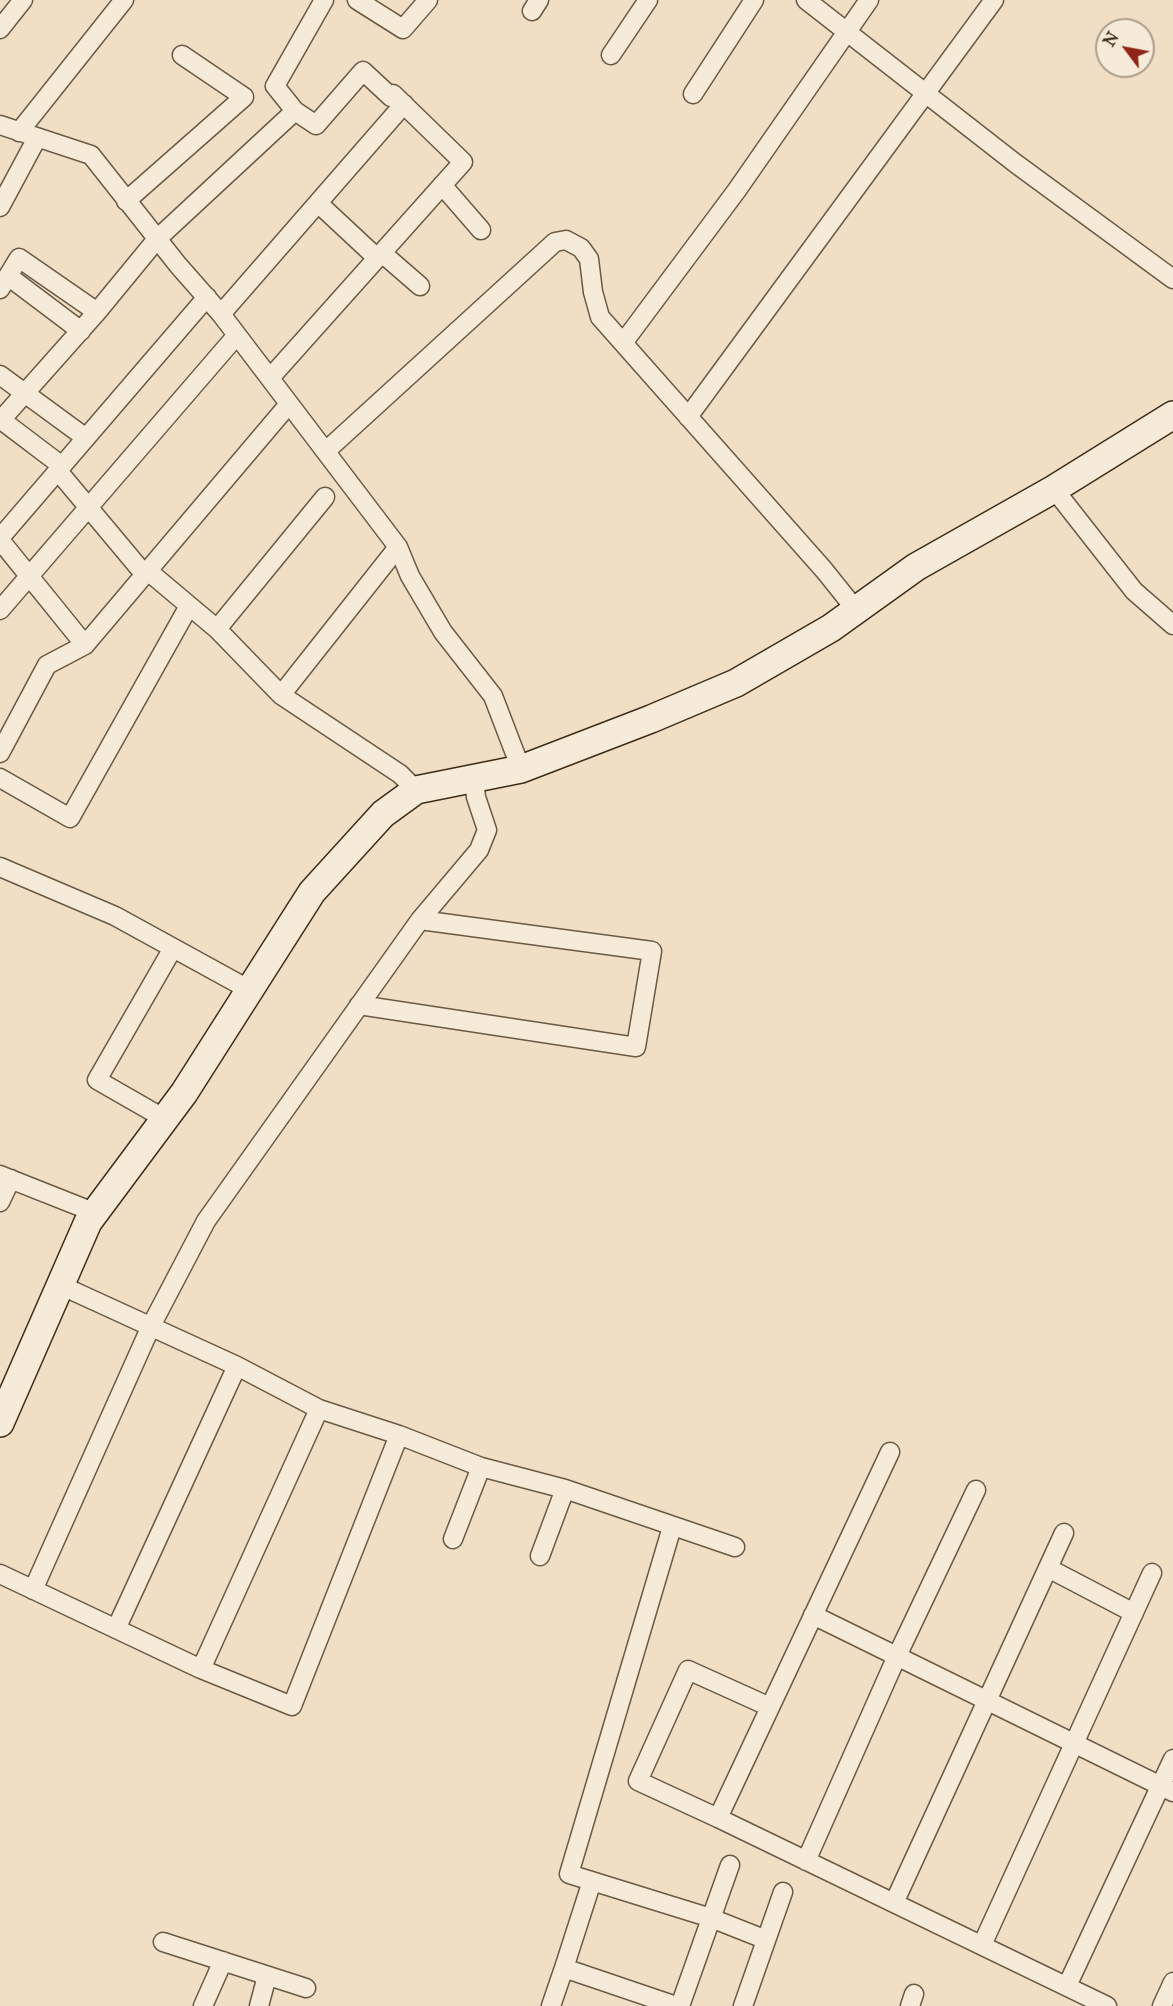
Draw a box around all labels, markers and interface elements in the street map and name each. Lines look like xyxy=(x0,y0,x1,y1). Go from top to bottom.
north arrow xyxy=(1095,18,1155,78)
text: N xyxy=(1099,28,1123,50)

